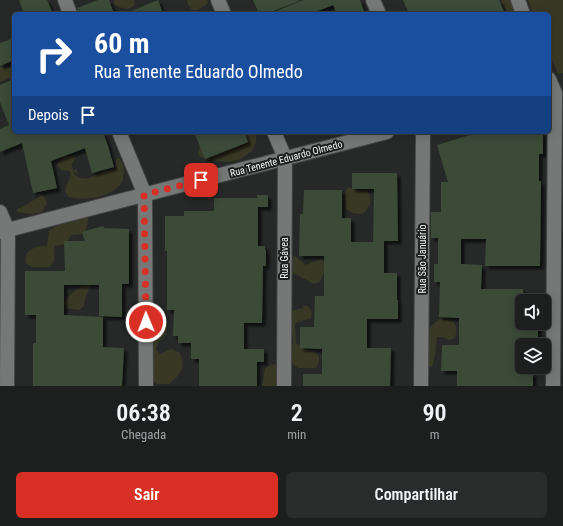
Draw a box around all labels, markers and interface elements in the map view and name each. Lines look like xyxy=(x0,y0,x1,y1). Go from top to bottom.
text: 60 m xyxy=(94,27,150,60)
icon: right xyxy=(28,28,80,80)
text: Rua Tenente Eduardo Olmedo xyxy=(94,61,303,82)
icon: arrive xyxy=(77,104,99,126)
text: Depois xyxy=(28,106,69,124)
street label: Rua Tenente Eduardo Olmedo xyxy=(229,138,344,179)
pin xyxy=(184,163,218,197)
icon: arrive xyxy=(190,169,212,191)
street label: Rua São Januário xyxy=(417,225,428,293)
street label: Rua Gávea xyxy=(279,237,290,279)
map controls xyxy=(515,294,551,374)
button: sound xyxy=(515,294,551,330)
position arrow xyxy=(125,301,167,343)
button: layers xyxy=(515,338,551,374)
text: 06:38 xyxy=(116,399,171,427)
text: 2 xyxy=(291,399,303,427)
text: 90 xyxy=(423,399,447,427)
text: Chegada xyxy=(121,427,166,442)
text: min xyxy=(287,427,306,442)
text: m xyxy=(430,427,440,442)
button: Sair xyxy=(16,472,278,518)
button: Compartilhar xyxy=(286,472,547,518)

